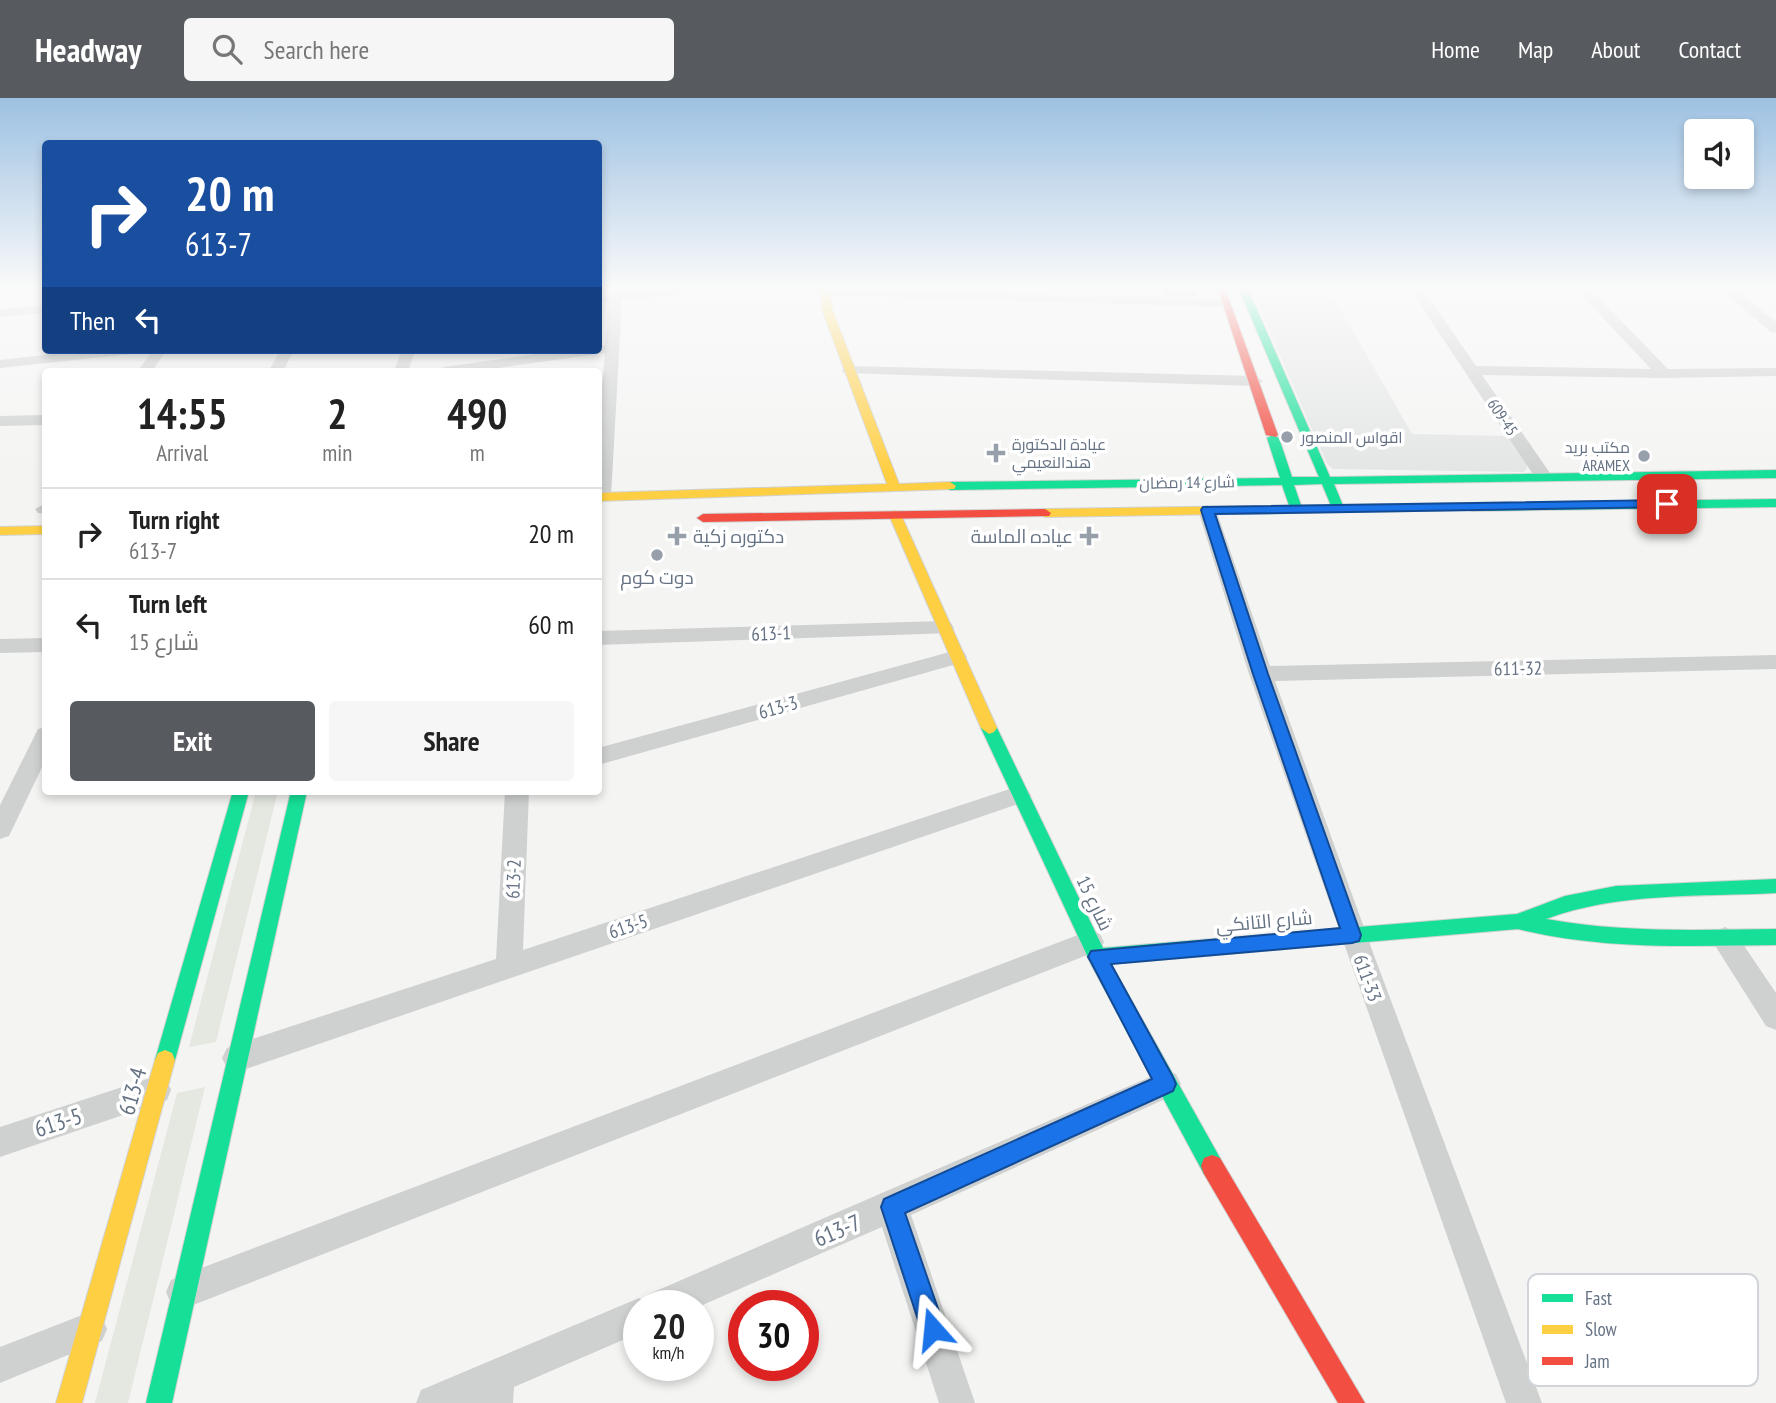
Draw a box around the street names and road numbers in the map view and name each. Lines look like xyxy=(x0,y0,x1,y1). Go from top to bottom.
street label: 609-45 xyxy=(1483,395,1523,439)
street label: شارع 14 رمضان xyxy=(1139,471,1235,495)
street label: 613-1 xyxy=(751,620,791,646)
street label: 611-32 xyxy=(1494,656,1542,680)
street label: 613-3 xyxy=(756,690,800,724)
street label: 613-2 xyxy=(500,859,526,899)
street label: شارع 15 xyxy=(1070,872,1118,935)
street label: شارع التانكي xyxy=(1215,905,1313,940)
street label: 613-5 xyxy=(605,908,651,944)
street label: 611-33 xyxy=(1348,951,1388,1005)
street label: 613-4 xyxy=(111,1064,153,1118)
street label: 613-5 xyxy=(31,1101,85,1143)
street label: 613-7 xyxy=(809,1207,865,1253)

